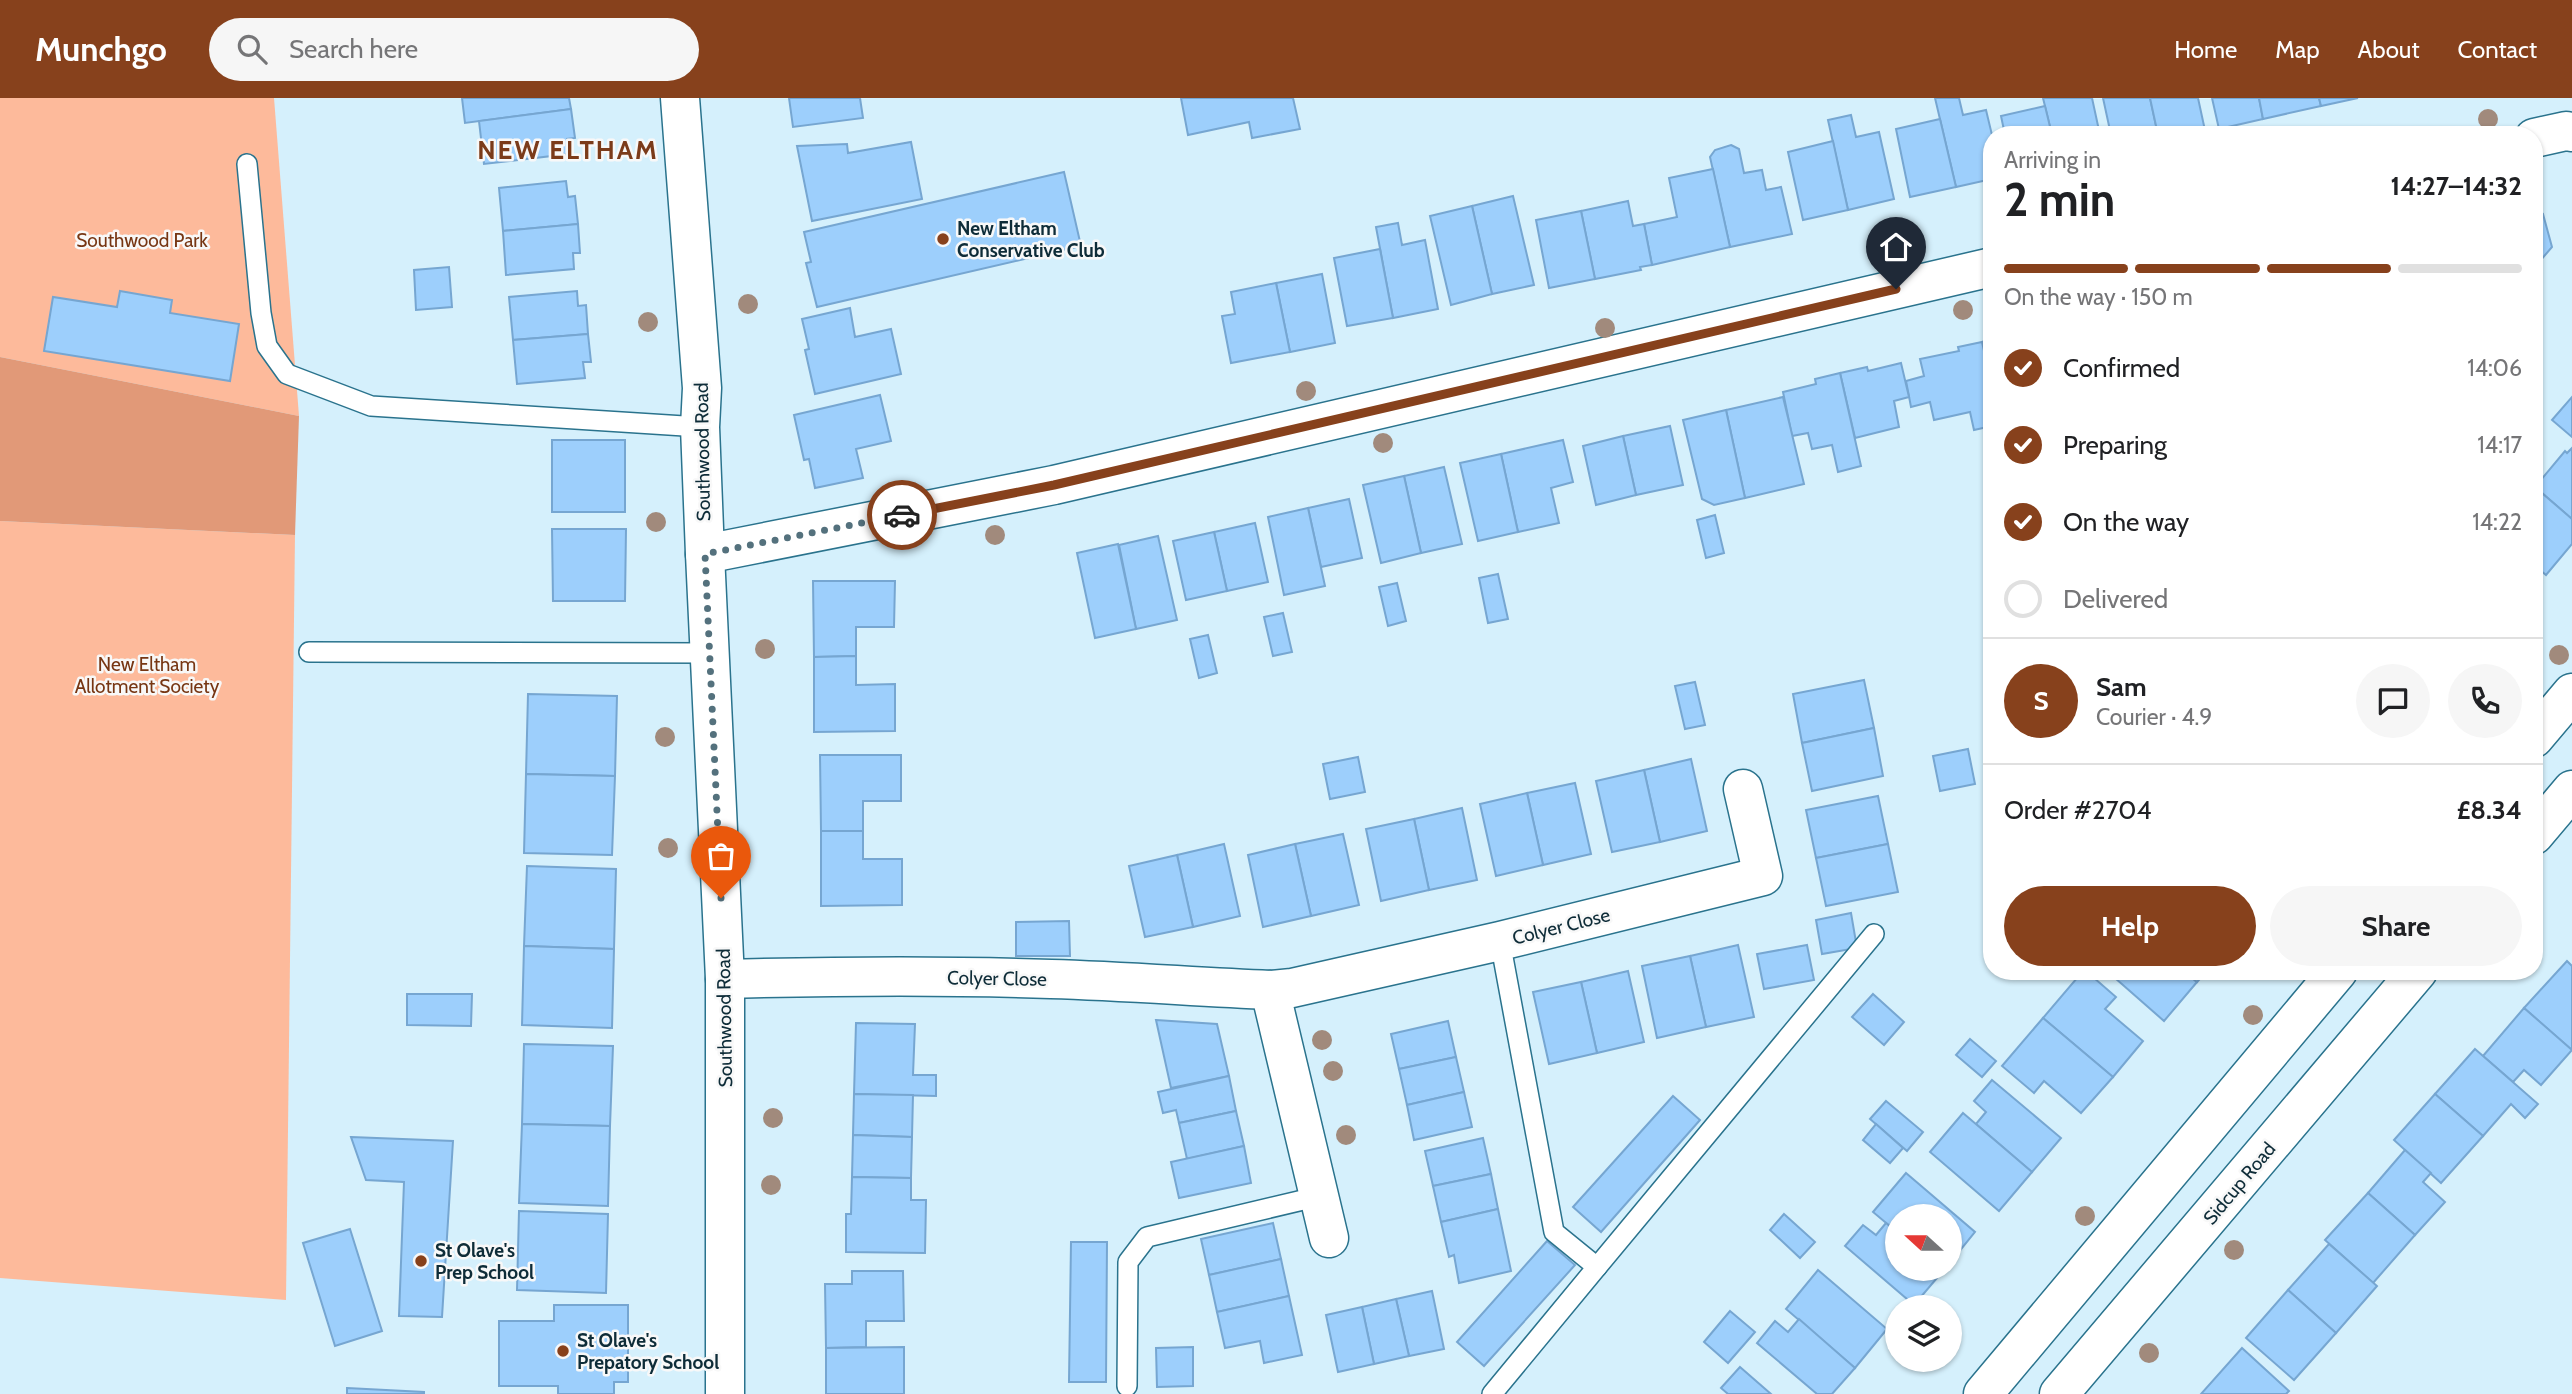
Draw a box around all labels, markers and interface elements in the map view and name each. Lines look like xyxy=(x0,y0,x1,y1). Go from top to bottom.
search box xyxy=(209,18,699,81)
text: Munchgo xyxy=(35,29,167,69)
icon: search xyxy=(233,30,271,68)
text: Search here xyxy=(289,33,418,65)
text: Home xyxy=(2174,35,2237,64)
text: Map xyxy=(2275,35,2320,64)
text: About xyxy=(2358,35,2420,64)
text: Contact xyxy=(2458,35,2537,64)
district label: NEW ELTHAM xyxy=(477,134,659,166)
text: Arriving in xyxy=(2004,146,2101,174)
text: 14:27–14:32 xyxy=(2391,170,2522,202)
text: 2 min xyxy=(2004,172,2115,228)
place label: New Eltham Conservative Club xyxy=(957,217,1105,262)
pin xyxy=(1866,217,1926,289)
icon: home xyxy=(1877,228,1915,266)
park label: Southwood Park xyxy=(76,229,208,252)
marker: New Eltham Conservative Club xyxy=(935,231,951,247)
text: On the way · 150 m xyxy=(2004,283,2193,311)
icon: check xyxy=(2004,349,2042,387)
text: Confirmed xyxy=(2063,352,2180,384)
text: 14:06 xyxy=(2467,354,2522,382)
street label: Southwood Road xyxy=(690,382,715,522)
icon: check xyxy=(2004,426,2042,464)
text: Preparing xyxy=(2063,429,2167,461)
text: 14:17 xyxy=(2477,431,2522,459)
courier xyxy=(867,480,937,550)
icon: car xyxy=(883,496,921,534)
icon: check xyxy=(2004,503,2042,541)
text: On the way xyxy=(2063,506,2189,538)
text: 14:22 xyxy=(2472,508,2522,536)
text: Delivered xyxy=(2063,583,2168,615)
park label: New Eltham Allotment Society xyxy=(75,653,220,698)
button: chat xyxy=(2356,664,2430,738)
button: phone xyxy=(2448,664,2522,738)
text: Sam xyxy=(2096,671,2147,703)
text: S xyxy=(2033,685,2049,717)
text: Courier · 4.9 xyxy=(2096,703,2212,731)
text: Order #2704 xyxy=(2004,794,2151,826)
text: £8.34 xyxy=(2457,794,2522,826)
pin xyxy=(691,826,751,898)
icon: bag xyxy=(702,837,740,875)
button: Help xyxy=(2004,886,2256,966)
button: Share xyxy=(2270,886,2522,966)
street label: Colyer Close xyxy=(1510,903,1613,950)
street label: Southwood Road xyxy=(712,948,737,1088)
street label: Colyer Close xyxy=(947,966,1047,991)
street label: Sidcup Road xyxy=(2198,1138,2280,1229)
north arrow xyxy=(1885,1204,1962,1281)
map controls xyxy=(1885,1204,1962,1372)
place label: St Olave's Prep School xyxy=(435,1239,534,1284)
marker: St Olave's Prep School xyxy=(413,1253,429,1269)
button: layers xyxy=(1885,1295,1962,1372)
place label: St Olave's Prepatory School xyxy=(577,1329,719,1374)
marker: St Olave's Prepatory School xyxy=(555,1343,571,1359)

